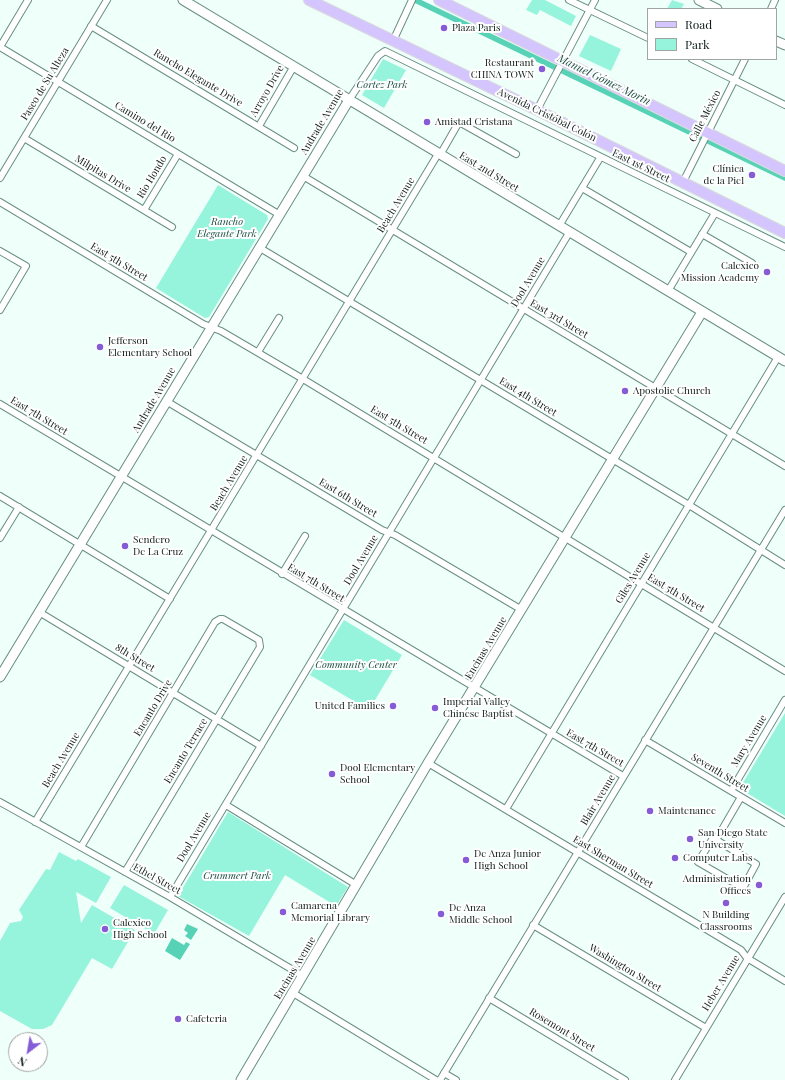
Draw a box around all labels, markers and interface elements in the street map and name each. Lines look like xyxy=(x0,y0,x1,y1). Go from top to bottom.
legend xyxy=(647,8,777,60)
text: Road xyxy=(685,16,712,32)
place label: Plaza Paris xyxy=(452,22,500,34)
marker: Plaza Paris xyxy=(439,23,449,33)
text: Park xyxy=(685,36,710,52)
street label: Paseo de Su Alteza xyxy=(19,45,71,123)
street label: Rancho Elegante Drive xyxy=(151,47,245,109)
water label: Manuel Gómez Morin xyxy=(555,52,653,108)
place label: Restaurant CHINA TOWN xyxy=(471,57,534,80)
street label: Arroyo Drive xyxy=(247,63,287,119)
marker: Restaurant CHINA TOWN xyxy=(537,64,547,74)
park label: Cortez Park xyxy=(357,79,407,91)
street label: Avenida Cristóbal Colón xyxy=(496,86,598,144)
street label: Andrade Avenue xyxy=(298,87,346,157)
street label: Calle México xyxy=(687,88,723,144)
street label: Camino del Rio xyxy=(112,99,178,145)
place label: Amistad Cristana xyxy=(435,116,513,128)
marker: Amistad Cristana xyxy=(422,117,432,127)
street label: East 1st Street xyxy=(610,147,672,185)
street label: East 2nd Street xyxy=(457,149,521,195)
street label: Milpitas Drive xyxy=(73,153,133,195)
street label: Rio Hondo xyxy=(135,154,169,200)
place label: Clínica de la Piel xyxy=(704,163,744,186)
marker: Clínica de la Piel xyxy=(747,170,757,180)
street label: Beach Avenue xyxy=(375,175,417,235)
park label: Rancho Elegante Park xyxy=(197,216,257,240)
street label: East 5th Street xyxy=(88,240,150,284)
street label: Dool Avenue xyxy=(508,255,548,309)
place label: Calexico Mission Academy xyxy=(681,260,759,284)
marker: Calexico Mission Academy xyxy=(762,267,772,277)
street label: East 3rd Street xyxy=(528,297,590,341)
place label: Jefferson Elementary School xyxy=(108,335,192,358)
marker: Jefferson Elementary School xyxy=(95,342,105,352)
street label: Andrade Avenue xyxy=(130,365,178,435)
street label: East 4th Street xyxy=(497,375,559,419)
place label: Apostolic Church xyxy=(633,385,711,397)
marker: Apostolic Church xyxy=(620,386,630,396)
street label: East 7th Street xyxy=(8,394,70,438)
street label: East 5th Street xyxy=(368,403,430,447)
street label: Beach Avenue xyxy=(208,453,250,513)
street label: East 6th Street xyxy=(317,476,379,520)
street label: Dool Avenue xyxy=(341,533,381,587)
place label: Sendero De La Cruz xyxy=(133,534,183,558)
marker: Sendero De La Cruz xyxy=(120,541,130,551)
street label: Giles Avenue xyxy=(613,550,653,606)
street label: East 7th Street xyxy=(285,561,347,605)
street label: East 5th Street xyxy=(645,571,707,615)
street label: Encinas Avenue xyxy=(463,615,509,681)
street label: 8th Street xyxy=(113,642,157,674)
park label: Community Center xyxy=(315,659,397,671)
street label: Encanto Drive xyxy=(131,678,175,738)
place label: Imperial Valley Chinese Baptist xyxy=(443,696,513,720)
place label: United Families xyxy=(315,700,385,712)
marker: United Families xyxy=(388,701,398,711)
marker: Imperial Valley Chinese Baptist xyxy=(430,703,440,713)
street label: Mary Avenue xyxy=(729,713,769,769)
street label: Encanto Terrace xyxy=(162,716,210,786)
street label: East 7th Street xyxy=(564,727,626,769)
street label: Beach Avenue xyxy=(40,730,82,790)
street label: Seventh Street xyxy=(689,751,751,795)
place label: Dool Elementary School xyxy=(340,762,415,786)
marker: Dool Elementary School xyxy=(327,769,337,779)
street label: Blair Avenue xyxy=(578,773,618,827)
place label: Maintenance xyxy=(658,805,716,817)
marker: Maintenance xyxy=(645,806,655,816)
street label: Dool Avenue xyxy=(174,810,214,864)
place label: San Diego State University xyxy=(698,827,768,850)
street label: East Sherman Street xyxy=(571,833,655,891)
marker: San Diego State University xyxy=(685,834,695,844)
place label: De Anza Junior High School xyxy=(474,848,541,872)
place label: Computer Labs xyxy=(683,852,752,864)
marker: Computer Labs xyxy=(670,853,680,863)
marker: De Anza Junior High School xyxy=(461,855,471,865)
street label: Ethel Street xyxy=(131,861,183,897)
park label: Crummert Park xyxy=(203,870,271,882)
place label: Administration Offices xyxy=(683,873,751,896)
marker: Administration Offices xyxy=(754,880,764,890)
marker: N Building Classrooms xyxy=(721,898,731,908)
place label: Camarena Memorial Library xyxy=(291,900,370,924)
place label: De Anza Middle School xyxy=(449,902,512,926)
marker: Camarena Memorial Library xyxy=(278,907,288,917)
marker: De Anza Middle School xyxy=(436,909,446,919)
place label: N Building Classrooms xyxy=(700,909,752,932)
place label: Calexico High School xyxy=(113,917,167,940)
marker: Calexico High School xyxy=(100,924,110,934)
street label: Encinas Avenue xyxy=(272,935,318,1001)
street label: Washington Street xyxy=(587,942,663,994)
street label: Heber Avenue xyxy=(700,953,742,1013)
street label: Rosemont Street xyxy=(527,1006,597,1054)
place label: Cafeteria xyxy=(186,1013,227,1025)
marker: Cafeteria xyxy=(173,1014,183,1024)
north arrow xyxy=(8,1032,48,1072)
text: N xyxy=(15,1053,29,1070)

